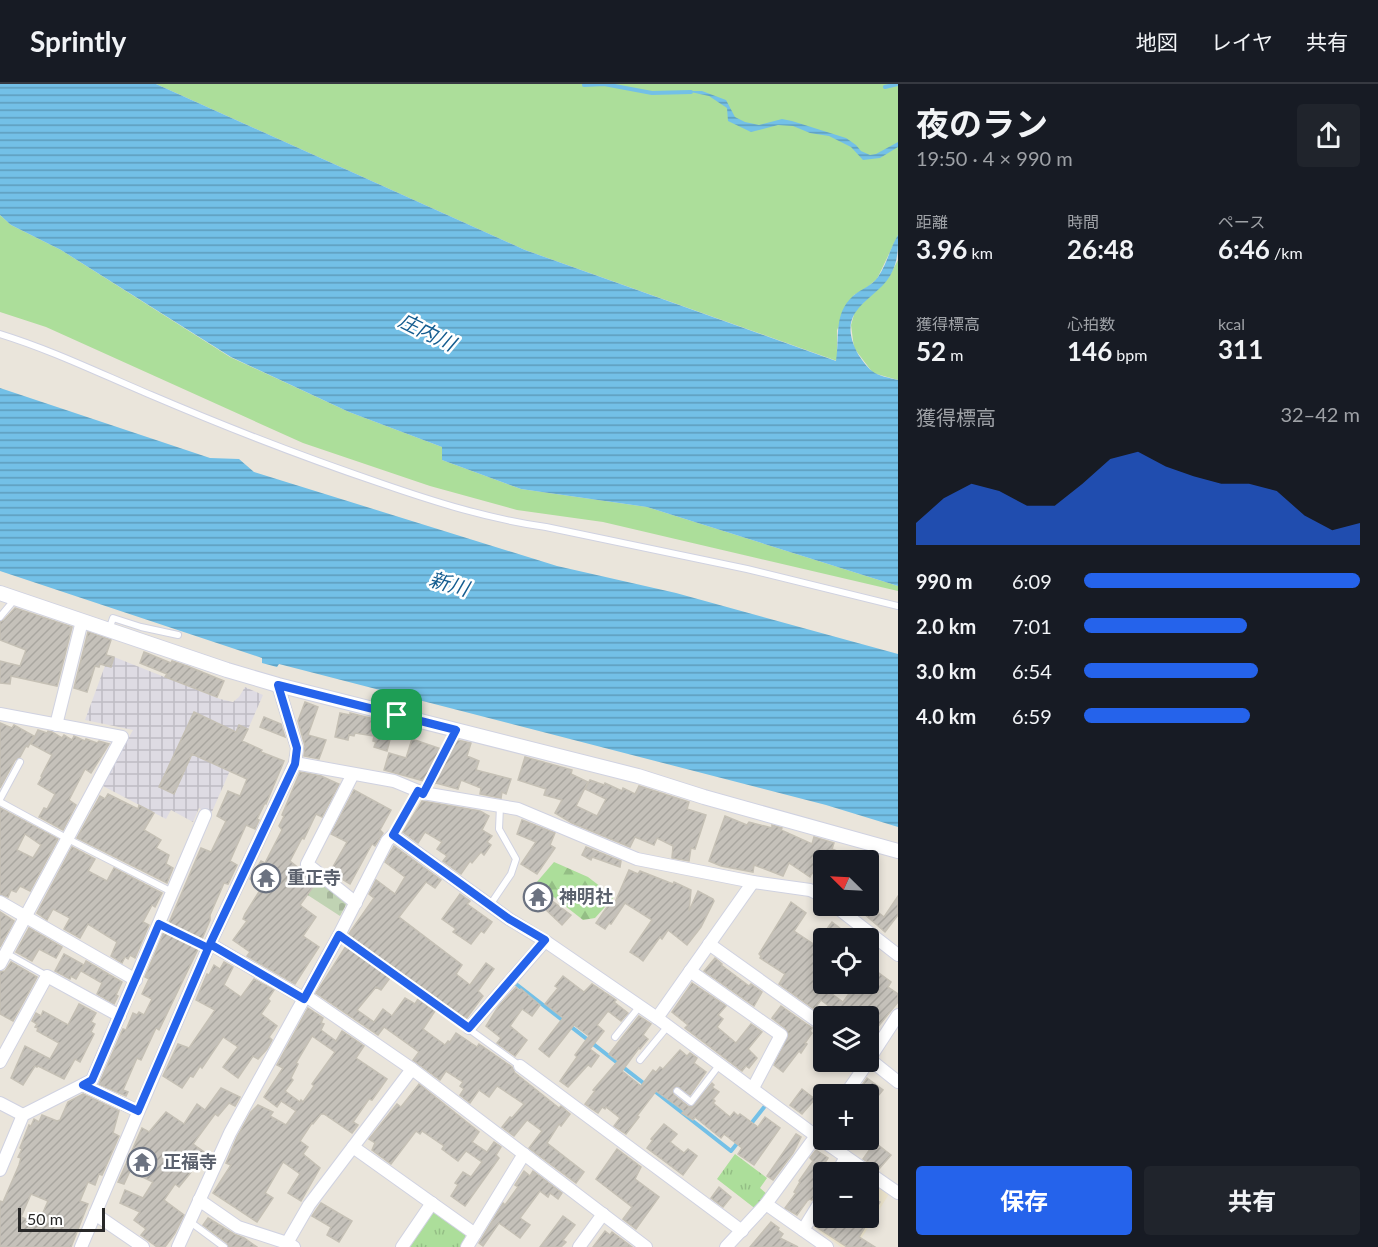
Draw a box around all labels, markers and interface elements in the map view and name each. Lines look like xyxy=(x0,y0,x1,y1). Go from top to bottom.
text: Sprintly xyxy=(30,24,126,58)
text: 地図 xyxy=(1136,29,1178,54)
text: レイヤ xyxy=(1211,29,1273,54)
text: 共有 xyxy=(1306,29,1348,54)
text: 夜のラン xyxy=(916,103,1048,143)
button: share xyxy=(1297,104,1360,167)
text: 19:50 · 4 × 990 m xyxy=(916,146,1073,170)
text: 距離 xyxy=(916,212,948,231)
text: 時間 xyxy=(1067,212,1099,231)
text: ペース xyxy=(1218,212,1265,231)
text: 3.96 xyxy=(916,233,967,265)
text: 26:48 xyxy=(1067,233,1134,265)
text: 6:46 xyxy=(1218,233,1270,265)
text: km xyxy=(967,243,993,262)
text: /km xyxy=(1270,243,1303,262)
water label: 庄内川 xyxy=(395,307,461,356)
text: 獲得標高 xyxy=(916,314,980,333)
text: 心拍数 xyxy=(1067,314,1115,333)
text: kcal xyxy=(1218,314,1245,333)
text: 311 xyxy=(1218,333,1263,365)
text: 52 xyxy=(916,335,946,367)
text: 146 xyxy=(1067,335,1112,367)
text: m xyxy=(946,345,963,364)
text: bpm xyxy=(1112,345,1147,364)
text: 32–42 m xyxy=(1280,402,1360,426)
text: 獲得標高 xyxy=(916,405,996,429)
water label: 新川 xyxy=(427,566,474,601)
text: 990 m xyxy=(916,569,972,593)
text: 6:09 xyxy=(1012,569,1052,593)
text: 2.0 km xyxy=(916,614,976,638)
text: 7:01 xyxy=(1012,614,1052,638)
text: 3.0 km xyxy=(916,659,976,683)
text: 6:54 xyxy=(1012,659,1052,683)
pin xyxy=(371,689,422,740)
icon: arrive xyxy=(380,698,413,731)
text: 4.0 km xyxy=(916,704,976,728)
text: 6:59 xyxy=(1012,704,1052,728)
north arrow xyxy=(813,850,879,916)
map controls xyxy=(813,850,879,1228)
temple icon: 重正寺 xyxy=(250,862,282,894)
place label: 重正寺 xyxy=(287,866,341,888)
temple icon: 神明社 xyxy=(522,881,554,913)
place label: 神明社 xyxy=(559,885,613,907)
button: locate xyxy=(813,928,879,994)
button: layers xyxy=(813,1006,879,1072)
button: + xyxy=(813,1084,879,1150)
temple icon: 正福寺 xyxy=(126,1146,158,1178)
place label: 正福寺 xyxy=(163,1150,217,1172)
button: − xyxy=(813,1162,879,1228)
button: 保存 xyxy=(916,1166,1132,1235)
button: 共有 xyxy=(1144,1166,1360,1235)
scale bar xyxy=(18,1205,105,1232)
text: 50 m xyxy=(27,1209,63,1228)

